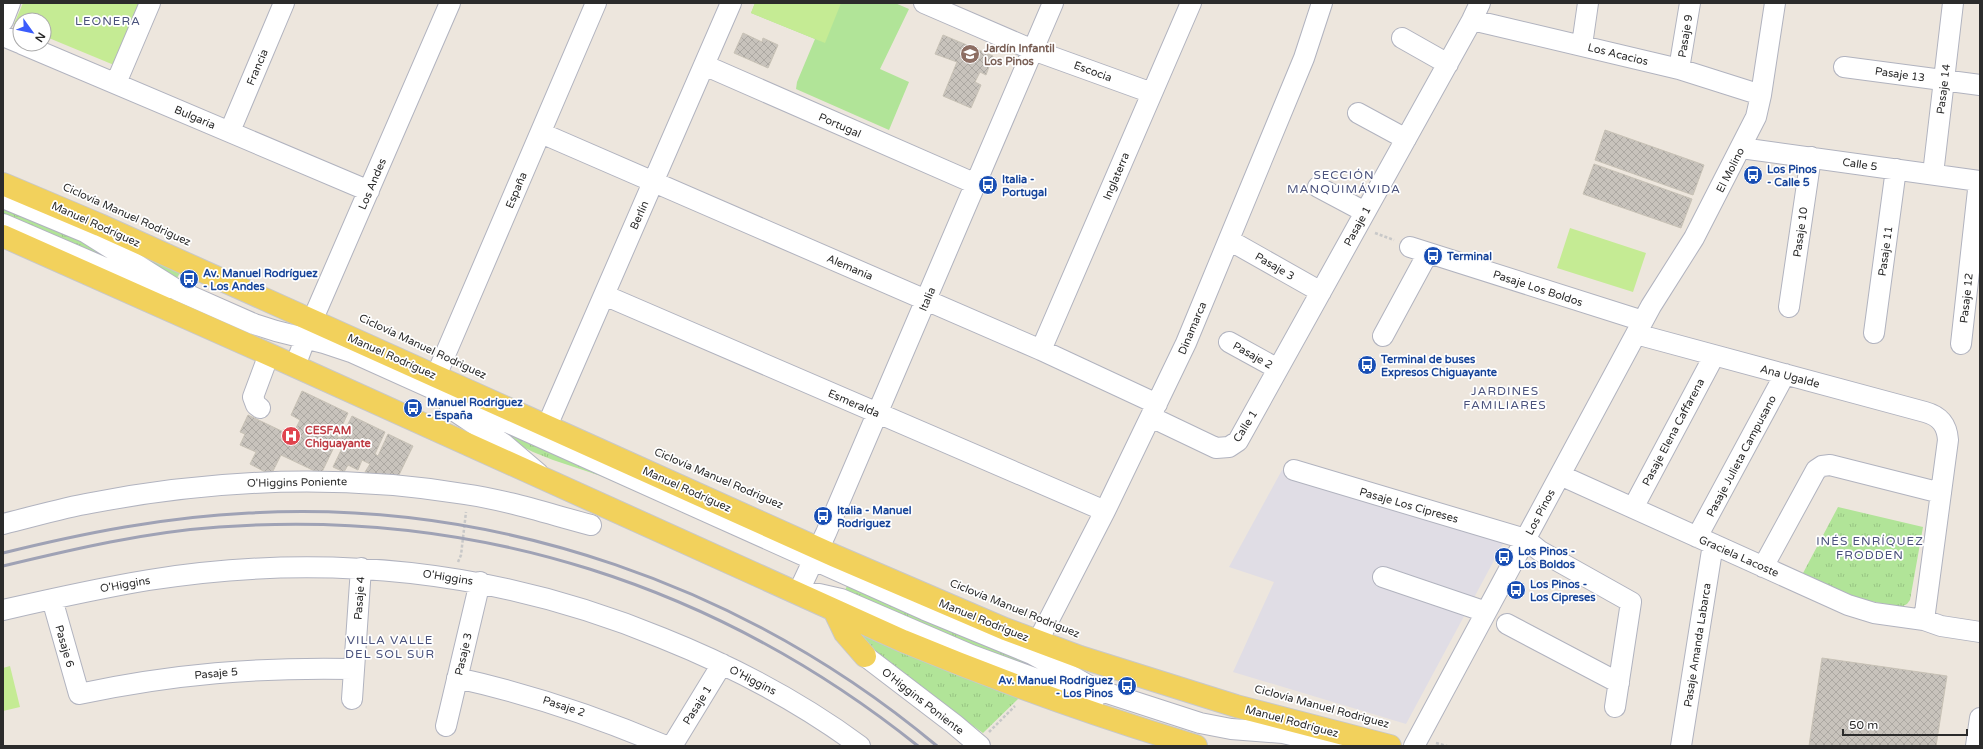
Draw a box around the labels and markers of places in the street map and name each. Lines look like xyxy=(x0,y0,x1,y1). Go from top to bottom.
place label: Jardín Infantil Los Pinos xyxy=(983,42,1055,68)
school or university icon: Jardín Infantil Los Pinos xyxy=(959,43,981,65)
place label: Los Pinos - Calle 5 xyxy=(1767,163,1818,189)
bus stop icon: Los Pinos - Calle 5 xyxy=(1742,164,1764,186)
place label: Italia - Portugal xyxy=(1002,173,1047,200)
bus stop icon: Italia - Portugal xyxy=(977,174,999,196)
bus stop icon: Terminal xyxy=(1422,245,1444,267)
place label: Terminal xyxy=(1446,250,1492,263)
place label: Av. Manuel Rodríguez - Los Andes xyxy=(203,267,318,293)
bus stop icon: Av. Manuel Rodríguez - Los Andes xyxy=(178,268,200,290)
place label: Terminal de buses Expresos Chiguayante xyxy=(1380,353,1498,380)
bus stop icon: Terminal de buses Expresos Chiguayante xyxy=(1356,354,1378,376)
place label: Manuel Rodríguez - España xyxy=(427,396,523,423)
bus stop icon: Manuel Rodríguez - España xyxy=(402,397,424,419)
place label: CESFAM Chiguayante xyxy=(305,424,372,451)
hospital icon: CESFAM Chiguayante xyxy=(280,425,302,447)
place label: Italia - Manuel Rodriguez xyxy=(837,504,912,531)
bus stop icon: Italia - Manuel Rodriguez xyxy=(812,505,834,527)
place label: Los Pinos - Los Boldos xyxy=(1518,545,1576,571)
bus stop icon: Los Pinos - Los Boldos xyxy=(1493,546,1515,568)
place label: Los Pinos - Los Cipreses xyxy=(1530,578,1596,605)
bus stop icon: Los Pinos - Los Cipreses xyxy=(1505,579,1527,601)
place label: Av. Manuel Rodríguez - Los Pinos xyxy=(998,674,1114,700)
bus stop icon: Av. Manuel Rodríguez - Los Pinos xyxy=(1116,675,1138,697)

